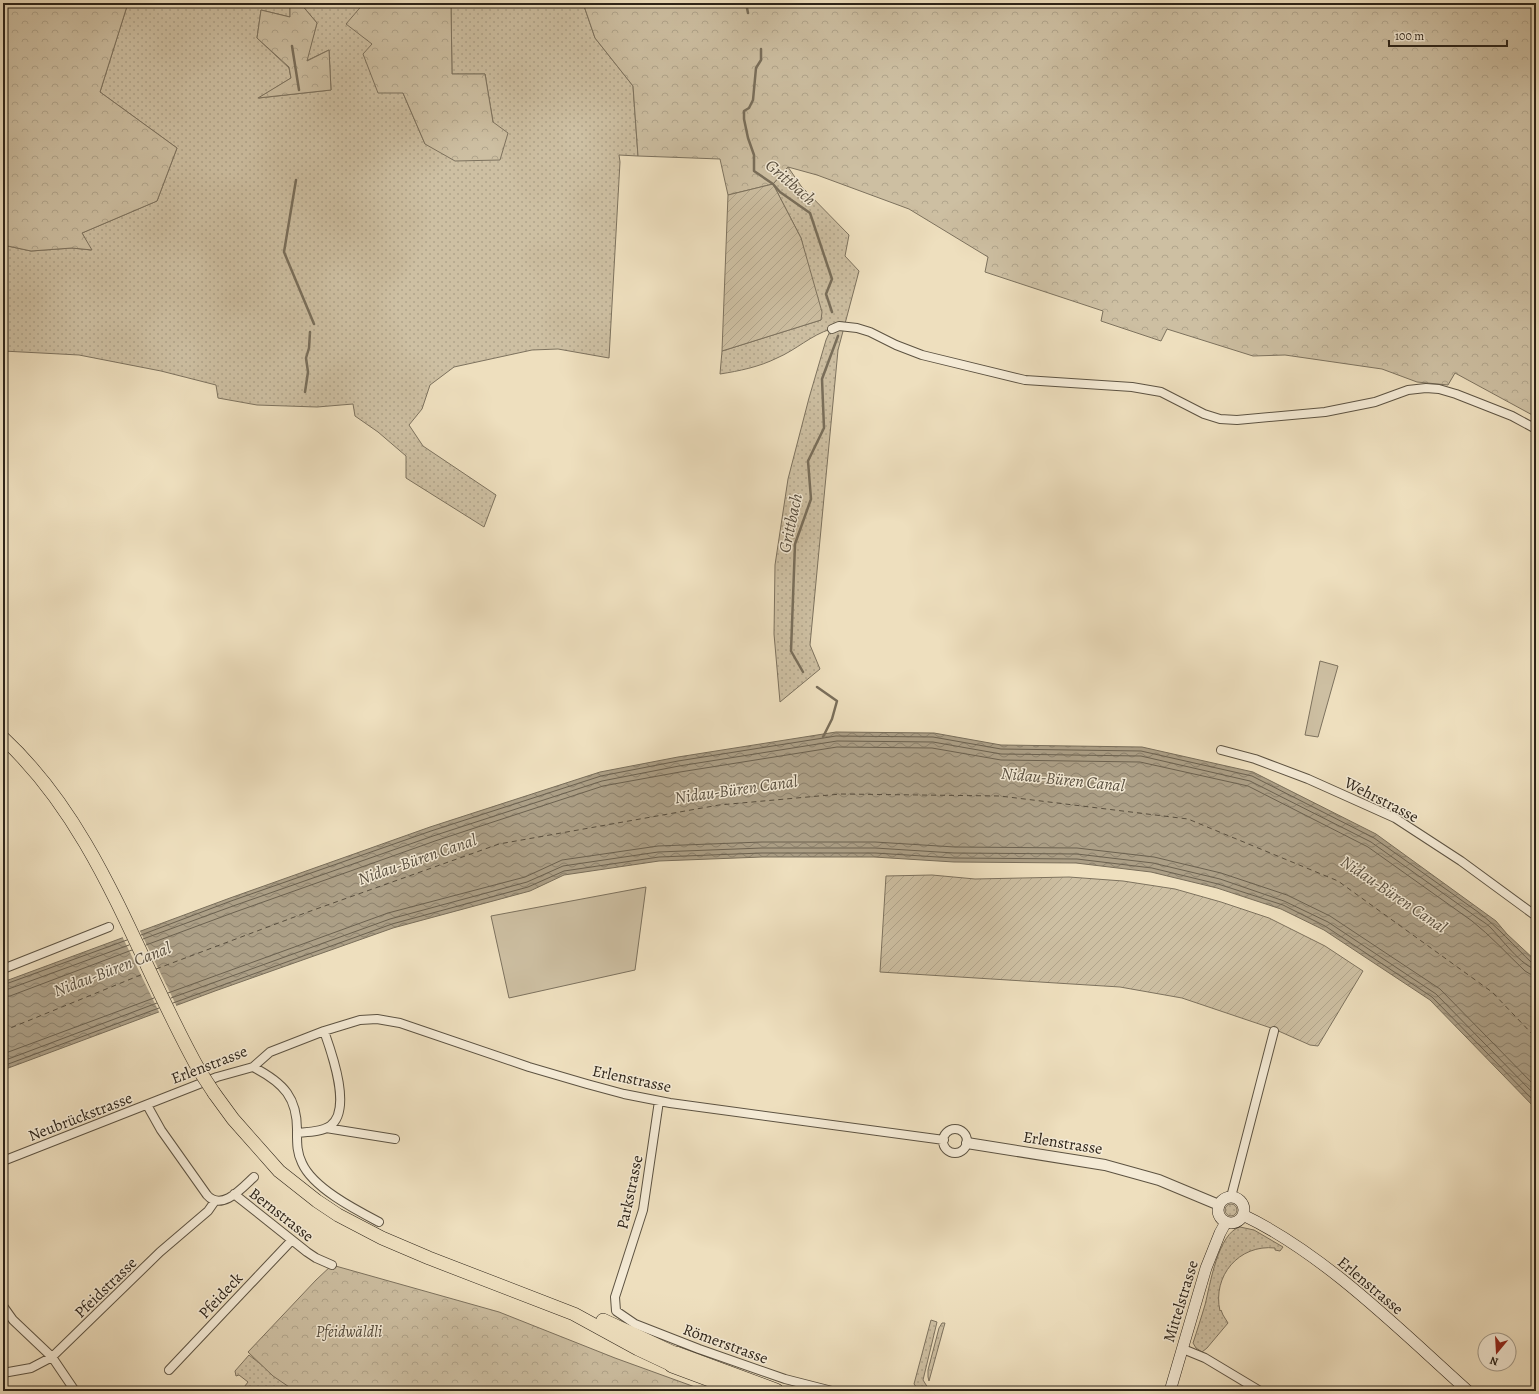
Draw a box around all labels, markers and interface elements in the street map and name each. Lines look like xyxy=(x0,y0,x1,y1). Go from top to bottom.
scale bar xyxy=(1389,22,1507,48)
text: 100 m xyxy=(1395,28,1424,44)
water label: Grittbach xyxy=(760,154,821,211)
water label: Grittbach xyxy=(773,491,808,555)
water label: Nidau-Büren Canal xyxy=(1000,762,1127,798)
water label: Nidau-Büren Canal xyxy=(673,769,800,810)
street label: Wehrstrasse xyxy=(1340,771,1423,828)
water label: Nidau-Büren Canal xyxy=(355,828,480,891)
water label: Nidau-Büren Canal xyxy=(1336,850,1452,939)
water label: Nidau-Büren Canal xyxy=(50,936,175,1002)
street label: Erlenstrasse xyxy=(168,1040,251,1090)
street label: Erlenstrasse xyxy=(590,1060,673,1098)
street label: Neubrückstrasse xyxy=(25,1087,136,1147)
street label: Erlenstrasse xyxy=(1022,1126,1104,1160)
street label: Parkstrasse xyxy=(611,1153,649,1231)
street label: Bernstrasse xyxy=(244,1183,318,1247)
street label: Pfeidstrasse xyxy=(70,1252,142,1323)
street label: Erlenstrasse xyxy=(1333,1252,1408,1320)
street label: Mittelstrasse xyxy=(1158,1258,1204,1345)
street label: Pfeideck xyxy=(194,1268,248,1324)
street label: Römerstrasse xyxy=(680,1318,771,1370)
park label: Pfeidwäldli xyxy=(316,1321,382,1343)
north arrow xyxy=(1477,1332,1517,1372)
text: N xyxy=(1488,1353,1500,1369)

